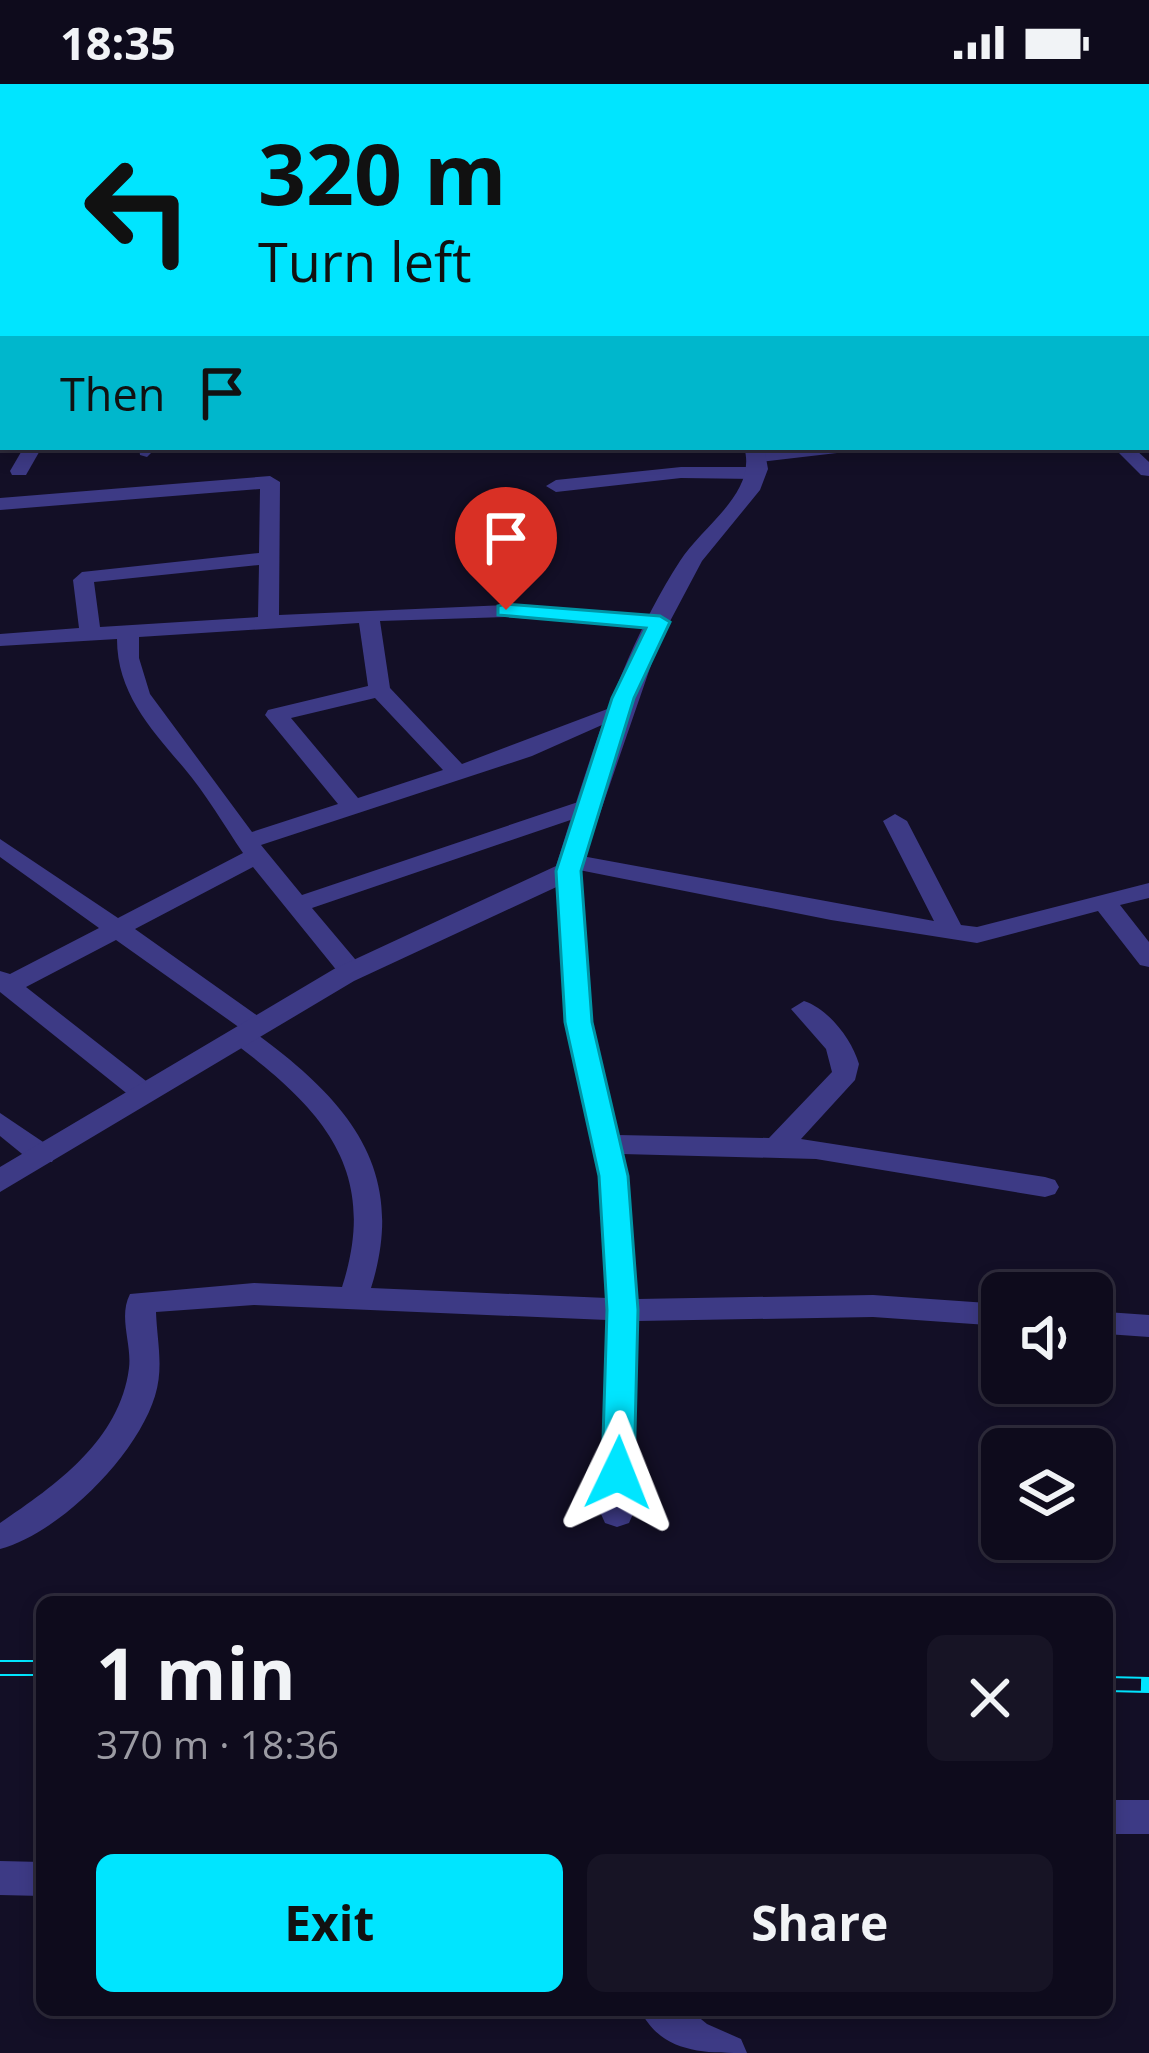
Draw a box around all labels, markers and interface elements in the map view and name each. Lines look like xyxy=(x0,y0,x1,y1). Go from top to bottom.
text: 18:35 xyxy=(60,12,176,73)
text: 320 m xyxy=(258,115,506,230)
icon: left xyxy=(60,132,216,288)
text: Turn left xyxy=(258,224,471,298)
icon: arrive xyxy=(189,360,255,426)
text: Then xyxy=(60,363,165,424)
pin xyxy=(455,487,557,610)
icon: arrive xyxy=(473,505,539,571)
map controls xyxy=(981,1272,1113,1560)
button: sound xyxy=(981,1272,1113,1404)
position arrow xyxy=(555,1410,681,1536)
button: layers xyxy=(981,1428,1113,1560)
text: 1 min xyxy=(96,1623,296,1721)
button: close xyxy=(927,1635,1053,1761)
text: 370 m · 18:36 xyxy=(96,1717,339,1770)
button: Exit xyxy=(96,1854,563,1992)
button: Share xyxy=(587,1854,1053,1992)

